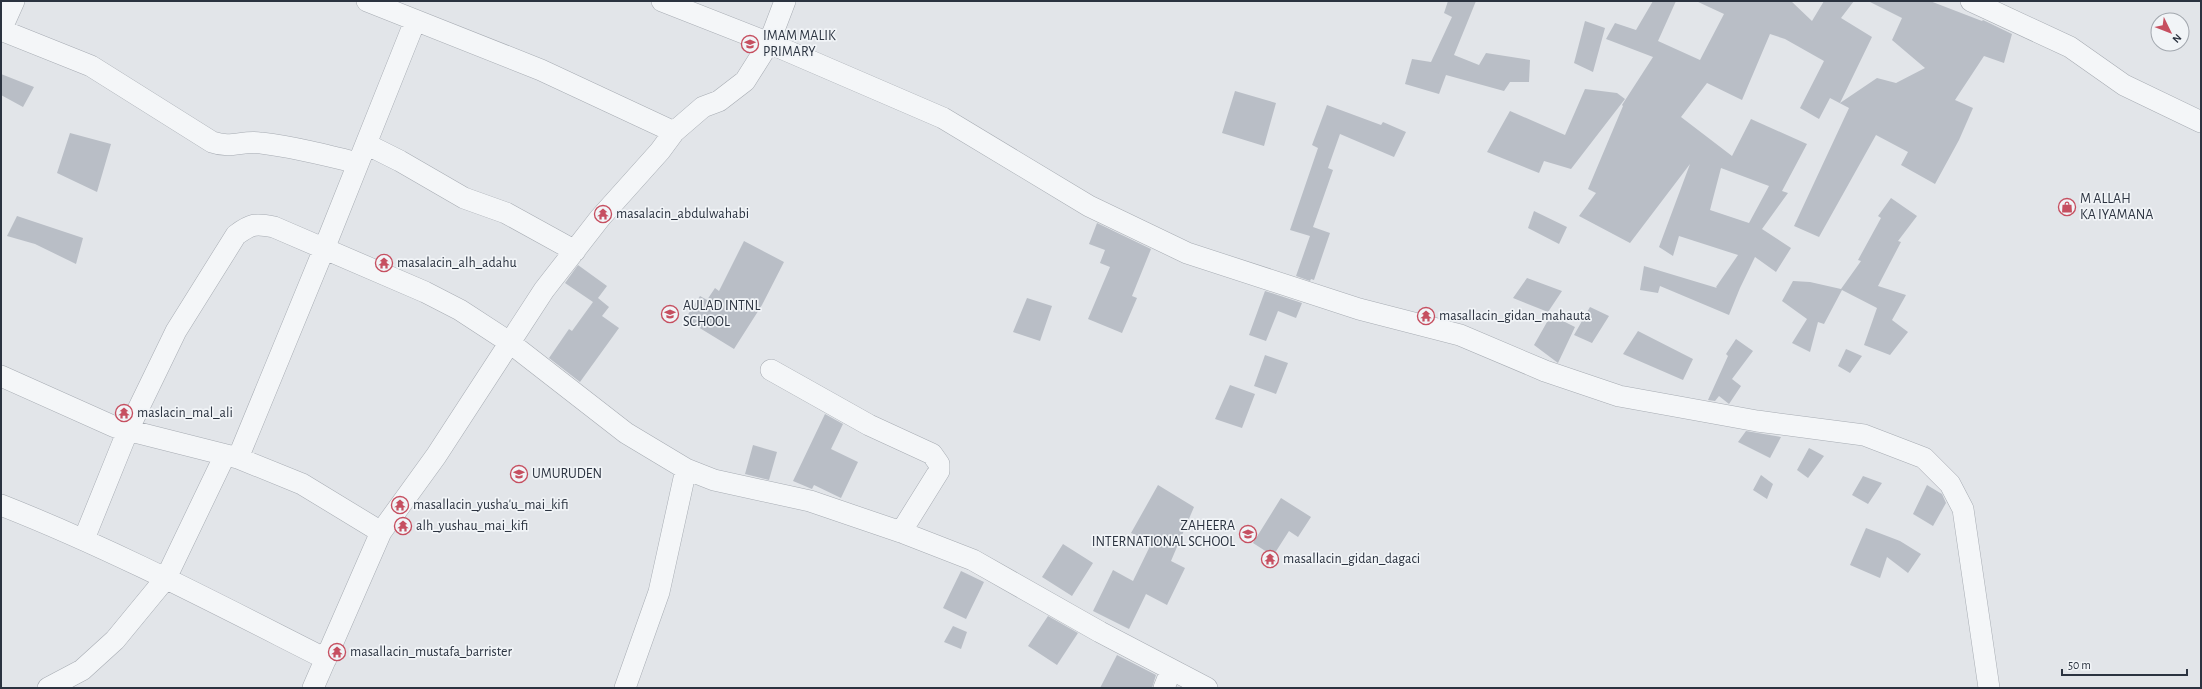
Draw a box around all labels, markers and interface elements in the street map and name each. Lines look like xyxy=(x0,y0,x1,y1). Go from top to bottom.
north arrow xyxy=(2150,12,2190,52)
place label: IMAM MALIK PRIMARY xyxy=(763,29,836,59)
text: N xyxy=(2170,32,2184,45)
school or university icon: IMAM MALIK PRIMARY xyxy=(740,34,760,54)
place label: M ALLAH KA IYAMANA xyxy=(2080,192,2153,222)
shop icon: M ALLAH KA IYAMANA xyxy=(2057,197,2077,217)
temple icon: masalacin_abdulwahabi xyxy=(593,204,613,224)
place label: masalacin_abdulwahabi xyxy=(616,207,749,221)
temple icon: masalacin_alh_adahu xyxy=(374,253,394,273)
place label: masalacin_alh_adahu xyxy=(397,256,517,270)
place label: AULAD INTNL SCHOOL xyxy=(683,299,760,329)
school or university icon: AULAD INTNL SCHOOL xyxy=(660,304,680,324)
temple icon: masallacin_gidan_mahauta xyxy=(1416,306,1436,326)
place label: masallacin_gidan_mahauta xyxy=(1439,309,1591,323)
temple icon: maslacin_mal_ali xyxy=(114,403,134,423)
place label: maslacin_mal_ali xyxy=(137,406,233,420)
school or university icon: UMURUDEN xyxy=(509,464,529,484)
place label: UMURUDEN xyxy=(532,467,602,481)
temple icon: masallacin_yusha'u_mai_kifi xyxy=(390,495,410,515)
place label: masallacin_yusha'u_mai_kifi xyxy=(413,498,569,512)
temple icon: alh_yushau_mai_kifi xyxy=(393,516,413,536)
place label: alh_yushau_mai_kifi xyxy=(416,519,528,533)
place label: ZAHEERA INTERNATIONAL SCHOOL xyxy=(1092,519,1235,549)
school or university icon: ZAHEERA INTERNATIONAL SCHOOL xyxy=(1238,524,1258,544)
temple icon: masallacin_gidan_dagaci xyxy=(1260,549,1280,569)
place label: masallacin_gidan_dagaci xyxy=(1283,552,1420,566)
temple icon: masallacin_mustafa_barrister xyxy=(327,642,347,662)
place label: masallacin_mustafa_barrister xyxy=(350,645,512,659)
scale bar xyxy=(2062,651,2187,677)
text: 50 m xyxy=(2068,659,2091,671)

